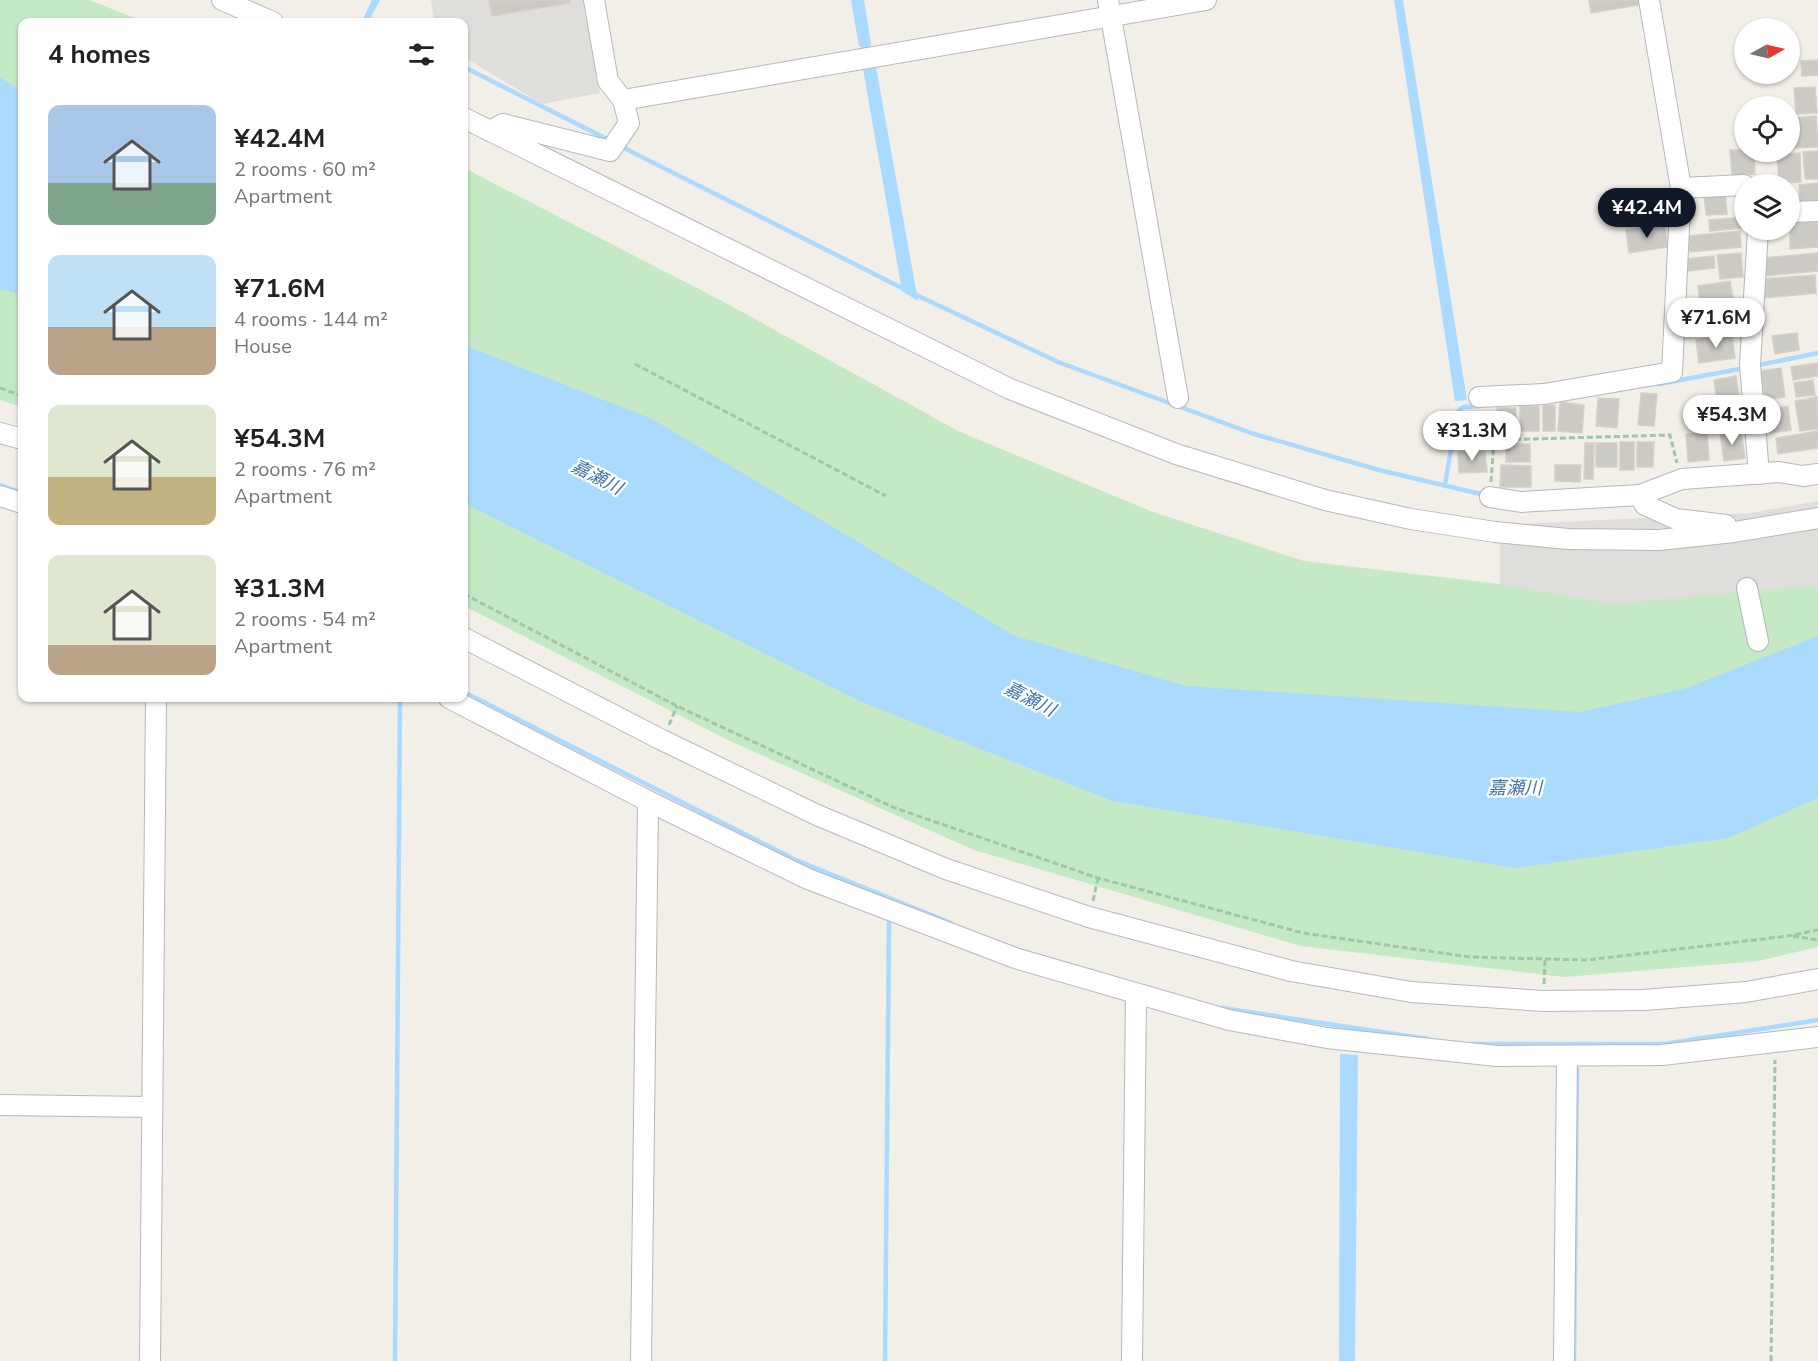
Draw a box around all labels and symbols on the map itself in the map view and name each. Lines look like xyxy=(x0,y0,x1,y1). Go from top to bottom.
north arrow xyxy=(1734,18,1800,84)
pin: ¥42.4M xyxy=(1598,188,1696,239)
pin: ¥71.6M xyxy=(1667,298,1765,349)
pin: ¥54.3M xyxy=(1683,395,1781,446)
pin: ¥31.3M xyxy=(1423,411,1521,462)
water label: 嘉瀬川 xyxy=(567,454,628,501)
water label: 嘉瀬川 xyxy=(1000,676,1061,723)
water label: 嘉瀬川 xyxy=(1488,776,1544,800)

